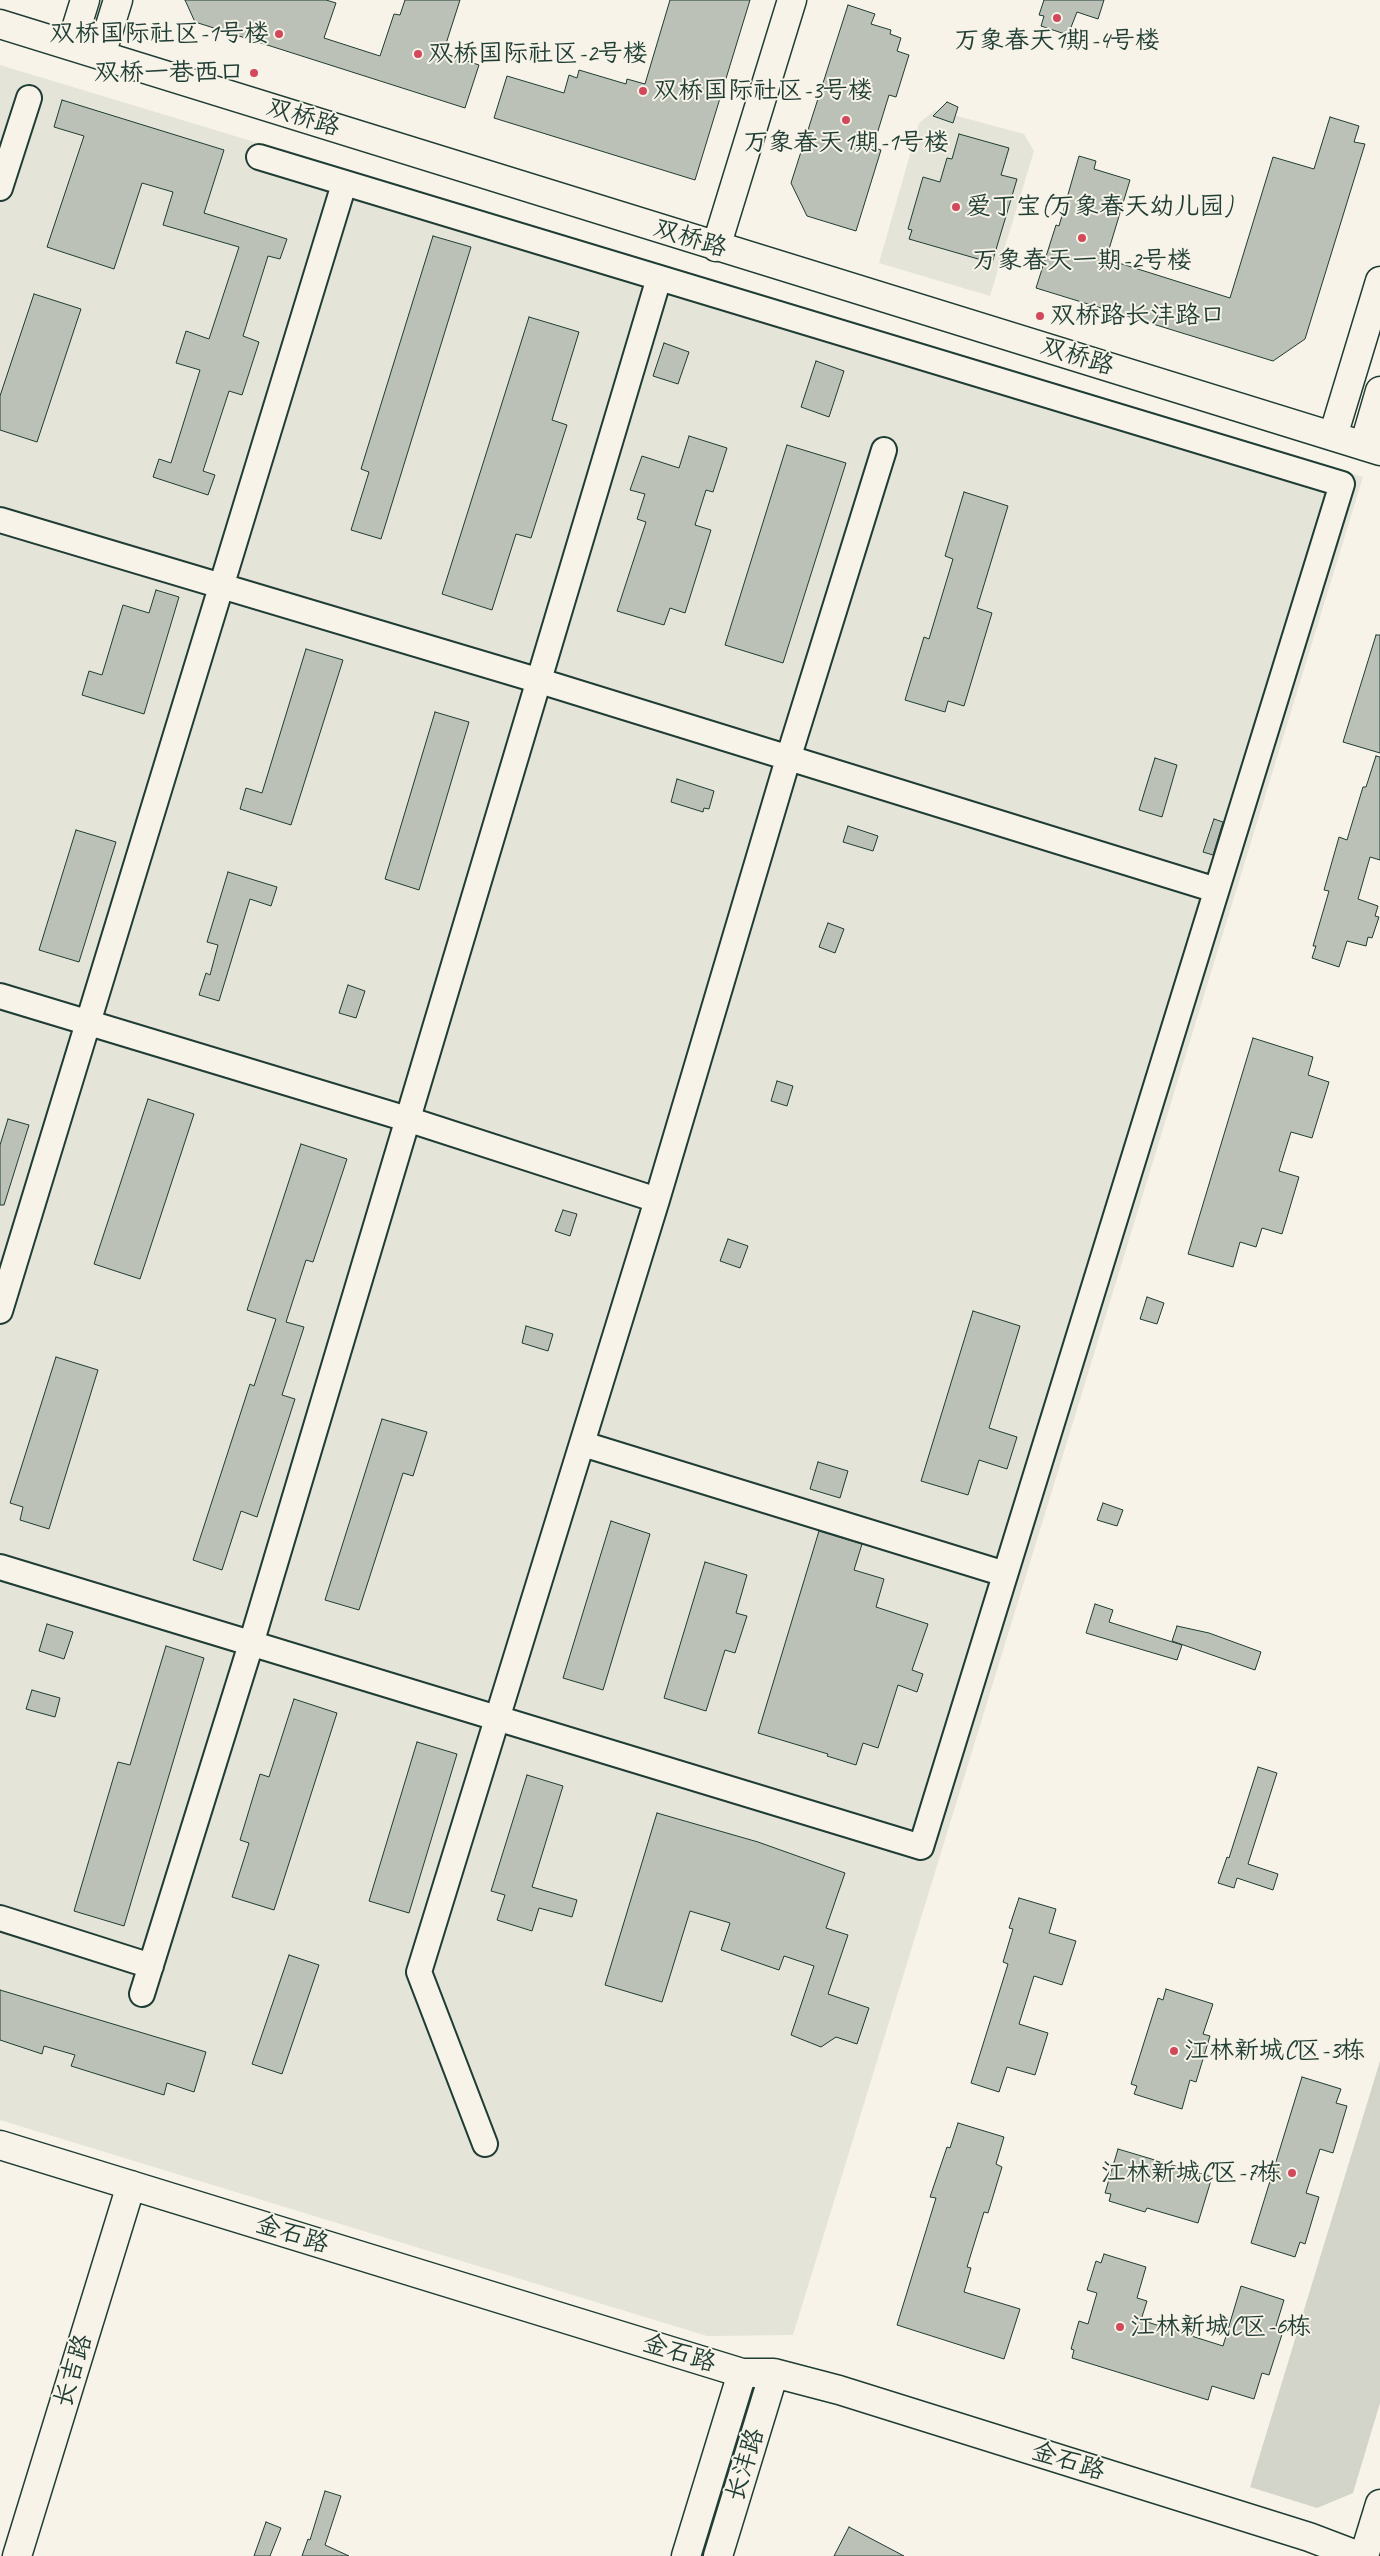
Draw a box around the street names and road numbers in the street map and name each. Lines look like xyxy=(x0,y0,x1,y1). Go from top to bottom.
street label: 双桥路 xyxy=(263,93,343,143)
street label: 双桥路 xyxy=(650,214,730,264)
street label: 双桥路 xyxy=(1037,332,1117,382)
street label: 金石路 xyxy=(252,2210,332,2260)
street label: 金石路 xyxy=(639,2329,719,2379)
street label: 长吉路 xyxy=(49,2331,99,2411)
street label: 长沣路 xyxy=(721,2425,771,2505)
street label: 金石路 xyxy=(1028,2437,1108,2487)

